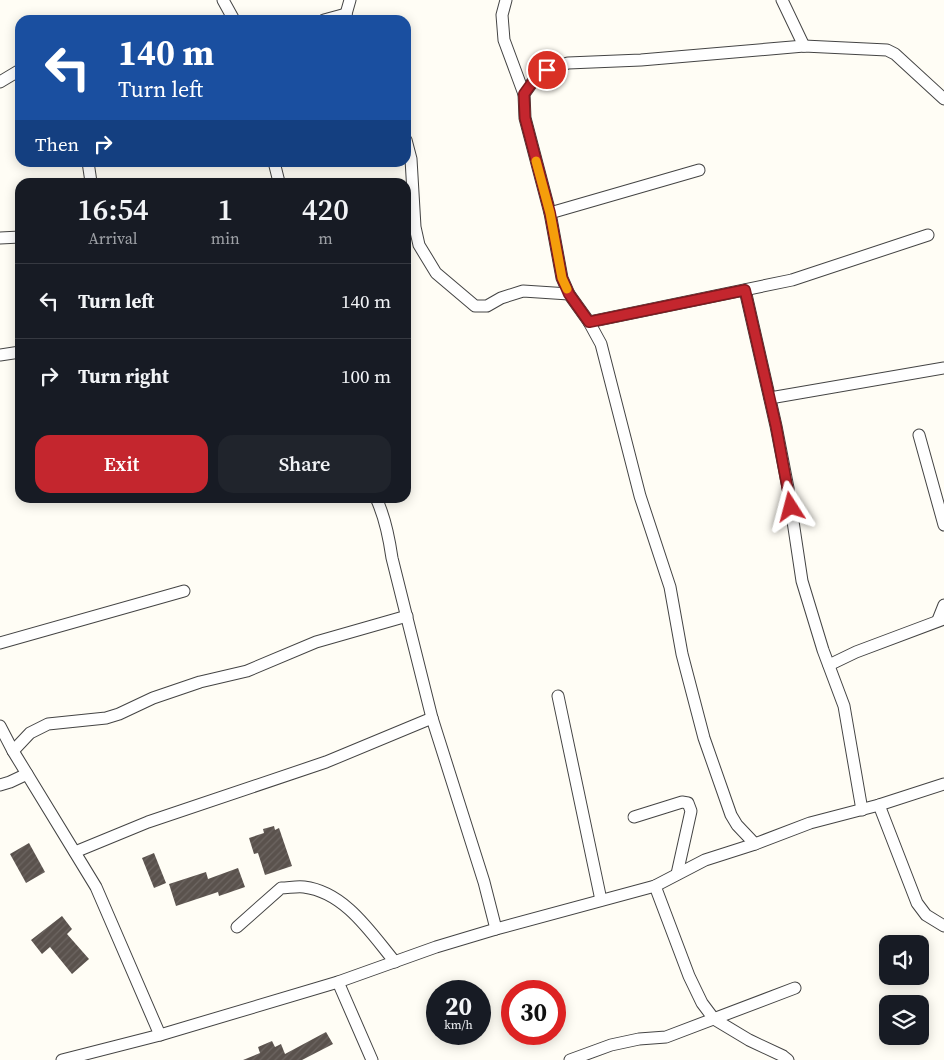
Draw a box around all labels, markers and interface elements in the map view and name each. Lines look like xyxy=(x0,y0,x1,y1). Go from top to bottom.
text: 140 m xyxy=(118,29,214,77)
icon: left xyxy=(35,35,100,100)
pin xyxy=(526,49,568,91)
icon: arrive xyxy=(533,56,561,84)
text: Turn left xyxy=(118,74,203,104)
icon: right xyxy=(89,130,117,158)
text: Then xyxy=(35,131,79,157)
text: 16:54 xyxy=(77,189,149,230)
text: 1 xyxy=(217,189,233,230)
text: 420 xyxy=(302,189,349,230)
text: Arrival xyxy=(88,227,138,249)
text: min xyxy=(211,227,240,249)
text: m xyxy=(318,227,333,249)
icon: left xyxy=(35,287,63,315)
text: Turn left xyxy=(78,288,154,314)
text: 140 m xyxy=(341,288,391,314)
icon: right xyxy=(35,362,63,390)
text: Turn right xyxy=(78,363,169,389)
text: 100 m xyxy=(341,363,391,389)
button: Exit xyxy=(35,435,208,493)
button: Share xyxy=(218,435,391,493)
position arrow xyxy=(764,480,816,532)
map controls xyxy=(879,935,929,1045)
button: sound xyxy=(879,935,929,985)
speed limit sign: 30 xyxy=(501,980,566,1045)
text: 20 xyxy=(445,989,472,1023)
button: layers xyxy=(879,995,929,1045)
text: km/h xyxy=(444,1017,473,1033)

